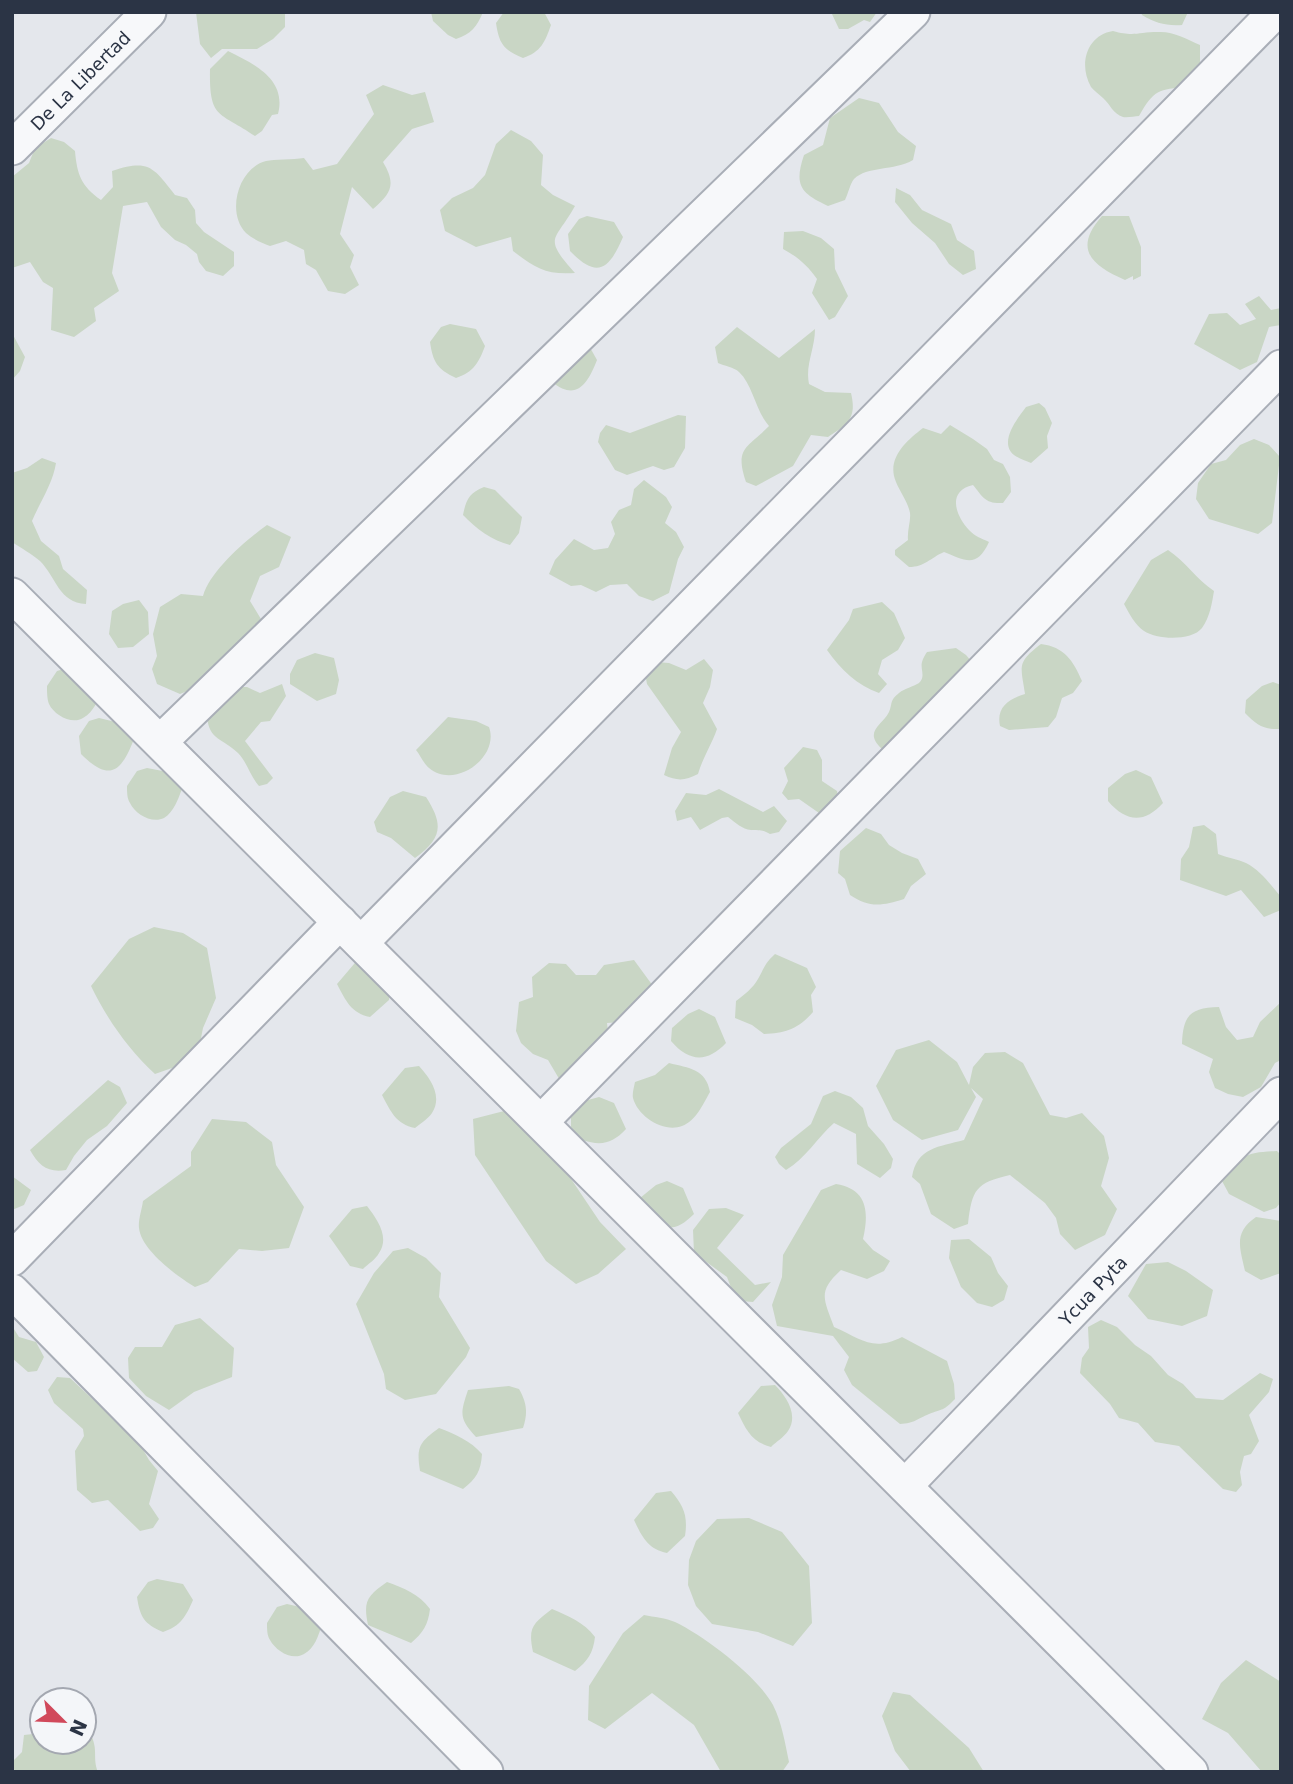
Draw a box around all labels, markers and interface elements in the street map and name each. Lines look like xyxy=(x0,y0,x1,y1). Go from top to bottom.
street label: De La Libertad xyxy=(26,26,134,134)
street label: Ycua Pyta xyxy=(1054,1251,1131,1330)
north arrow xyxy=(28,1686,98,1756)
text: N xyxy=(65,1716,92,1740)

